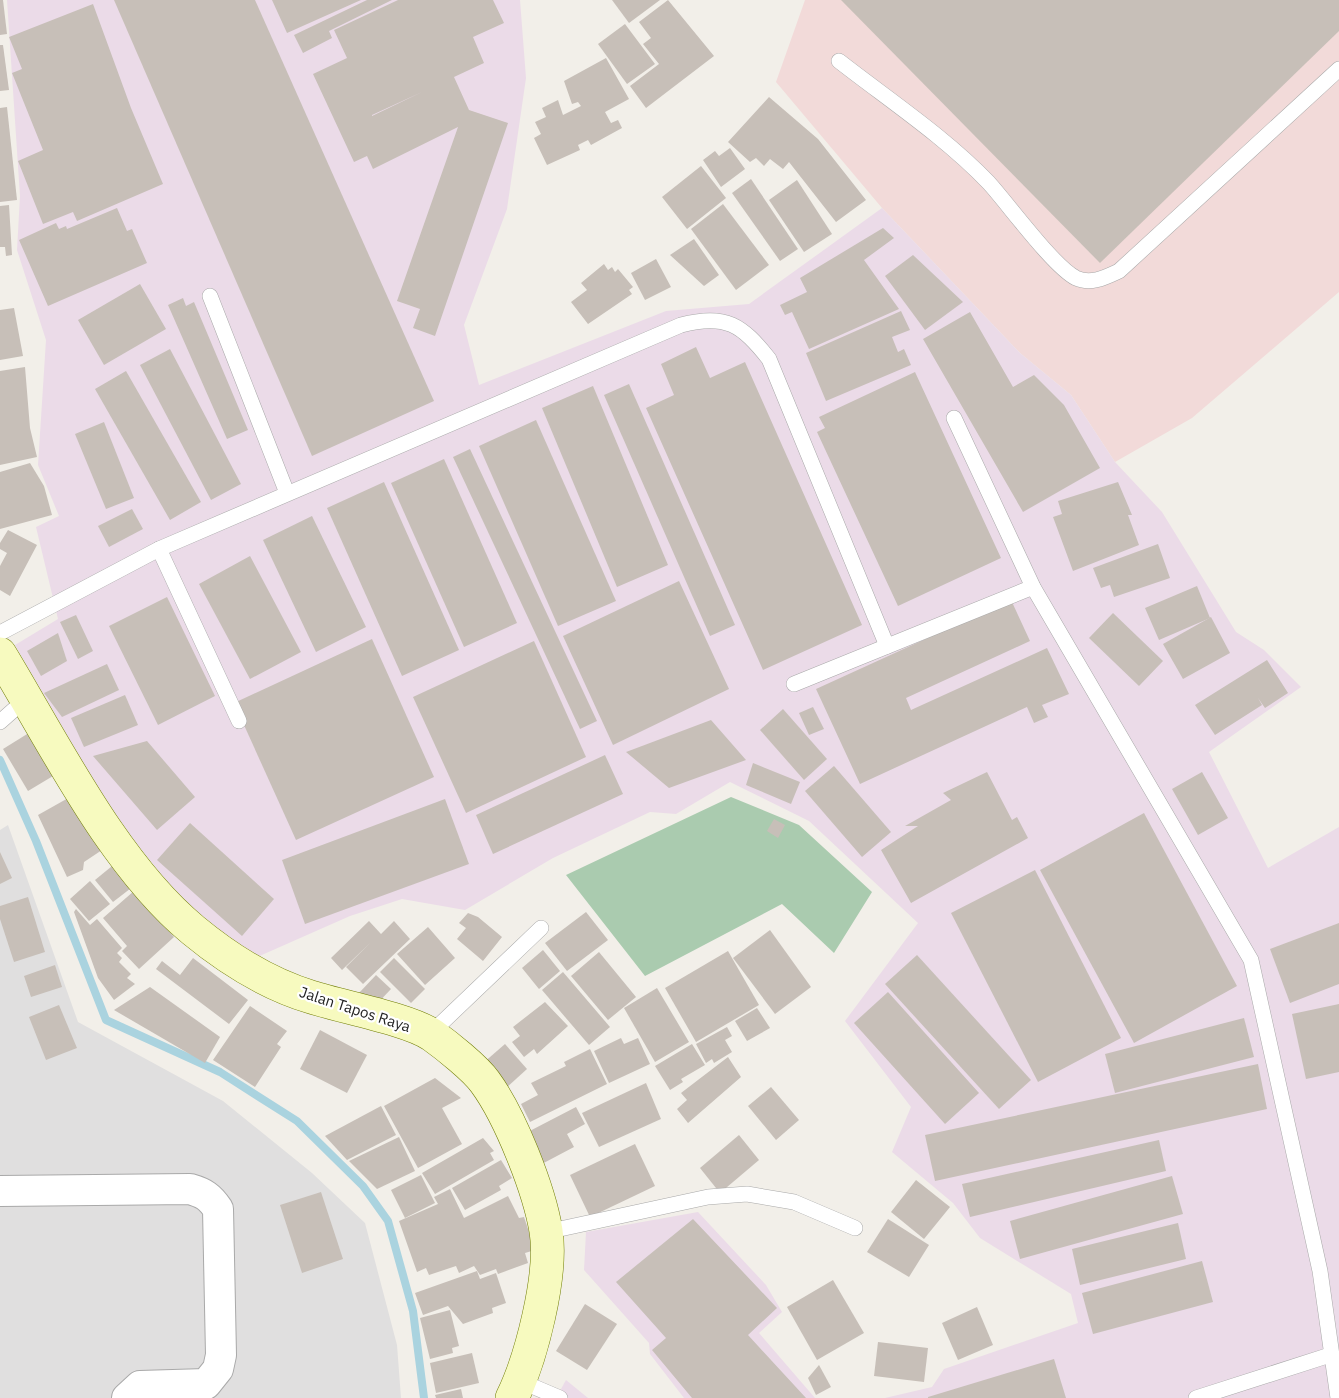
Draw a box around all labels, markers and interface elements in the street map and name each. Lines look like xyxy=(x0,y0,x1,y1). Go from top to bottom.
street label: Jalan Tapos Raya xyxy=(297,982,413,1036)

